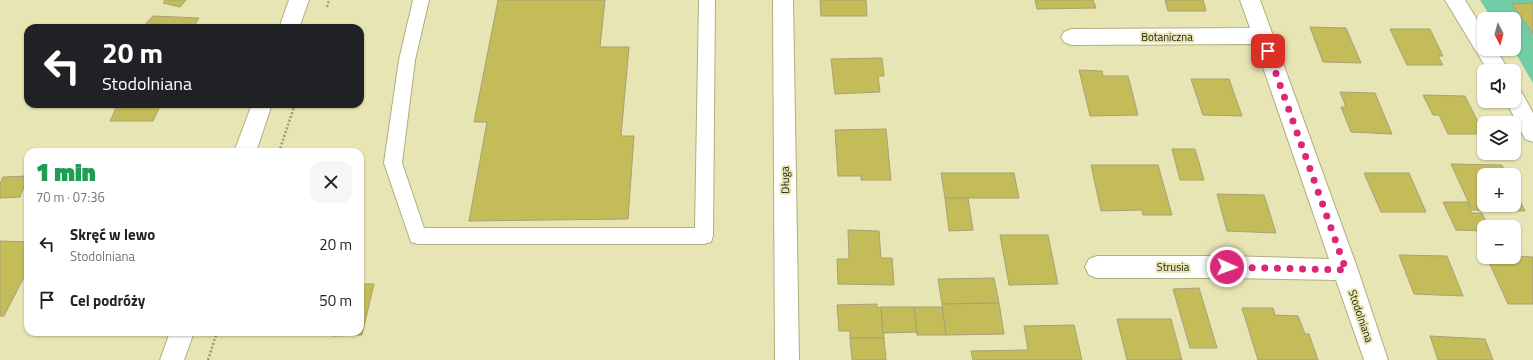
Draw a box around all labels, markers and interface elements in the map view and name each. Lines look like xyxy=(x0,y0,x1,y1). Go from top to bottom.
north arrow xyxy=(1477,12,1521,56)
map controls xyxy=(1477,12,1521,264)
street label: Botaniczna xyxy=(1141,29,1193,45)
text: 20 m xyxy=(102,31,163,74)
pin xyxy=(1251,34,1285,68)
icon: left xyxy=(36,40,88,92)
icon: arrive xyxy=(1257,40,1279,62)
button: sound xyxy=(1477,64,1521,108)
text: Stodolniana xyxy=(102,70,192,97)
button: layers xyxy=(1477,116,1521,160)
text: 1 min xyxy=(36,154,96,190)
button: close xyxy=(310,161,352,203)
street label: Długa xyxy=(777,166,793,194)
button: + xyxy=(1477,168,1521,212)
text: 70 m · 07:36 xyxy=(36,187,105,207)
button: − xyxy=(1477,220,1521,264)
text: Skręć w lewo xyxy=(70,223,155,246)
icon: left xyxy=(36,233,58,255)
text: 20 m xyxy=(319,233,352,256)
text: Stodolniana xyxy=(70,246,135,266)
position arrow xyxy=(1206,246,1248,288)
street label: Strusia xyxy=(1157,259,1190,275)
street label: Stodolniana xyxy=(1344,287,1378,345)
icon: arrive xyxy=(36,289,58,311)
text: Cel podróży xyxy=(70,289,145,312)
text: 50 m xyxy=(319,289,352,312)

